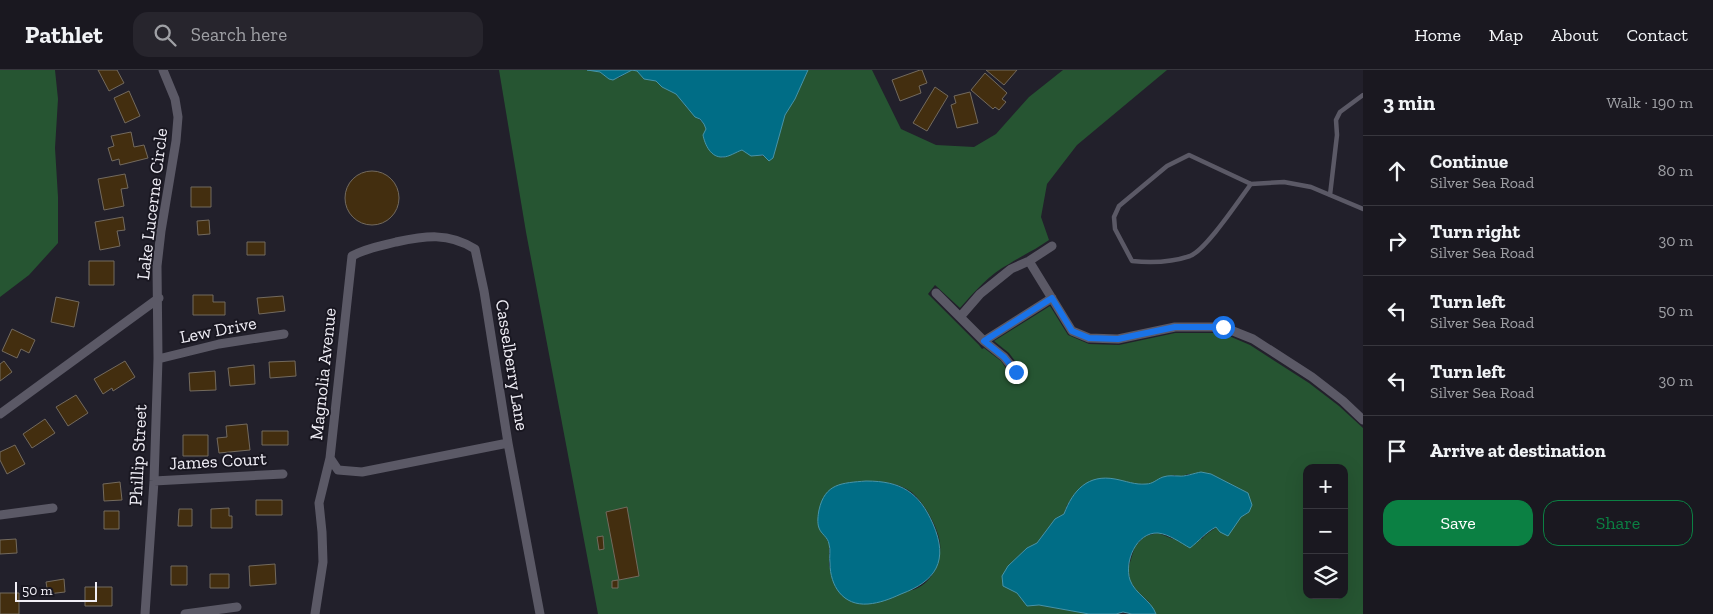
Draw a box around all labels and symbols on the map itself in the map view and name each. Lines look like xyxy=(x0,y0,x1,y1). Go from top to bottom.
street label: Lake Lucerne Circle xyxy=(132,127,172,281)
street label: Casselberry Lane xyxy=(491,298,533,432)
street label: Magnolia Avenue xyxy=(305,307,341,441)
street label: Lew Drive xyxy=(178,312,258,348)
route start xyxy=(1212,316,1235,339)
route end xyxy=(1005,361,1028,384)
street label: Phillip Street xyxy=(124,403,152,506)
street label: James Court xyxy=(169,447,268,475)
scale bar xyxy=(15,579,98,602)

